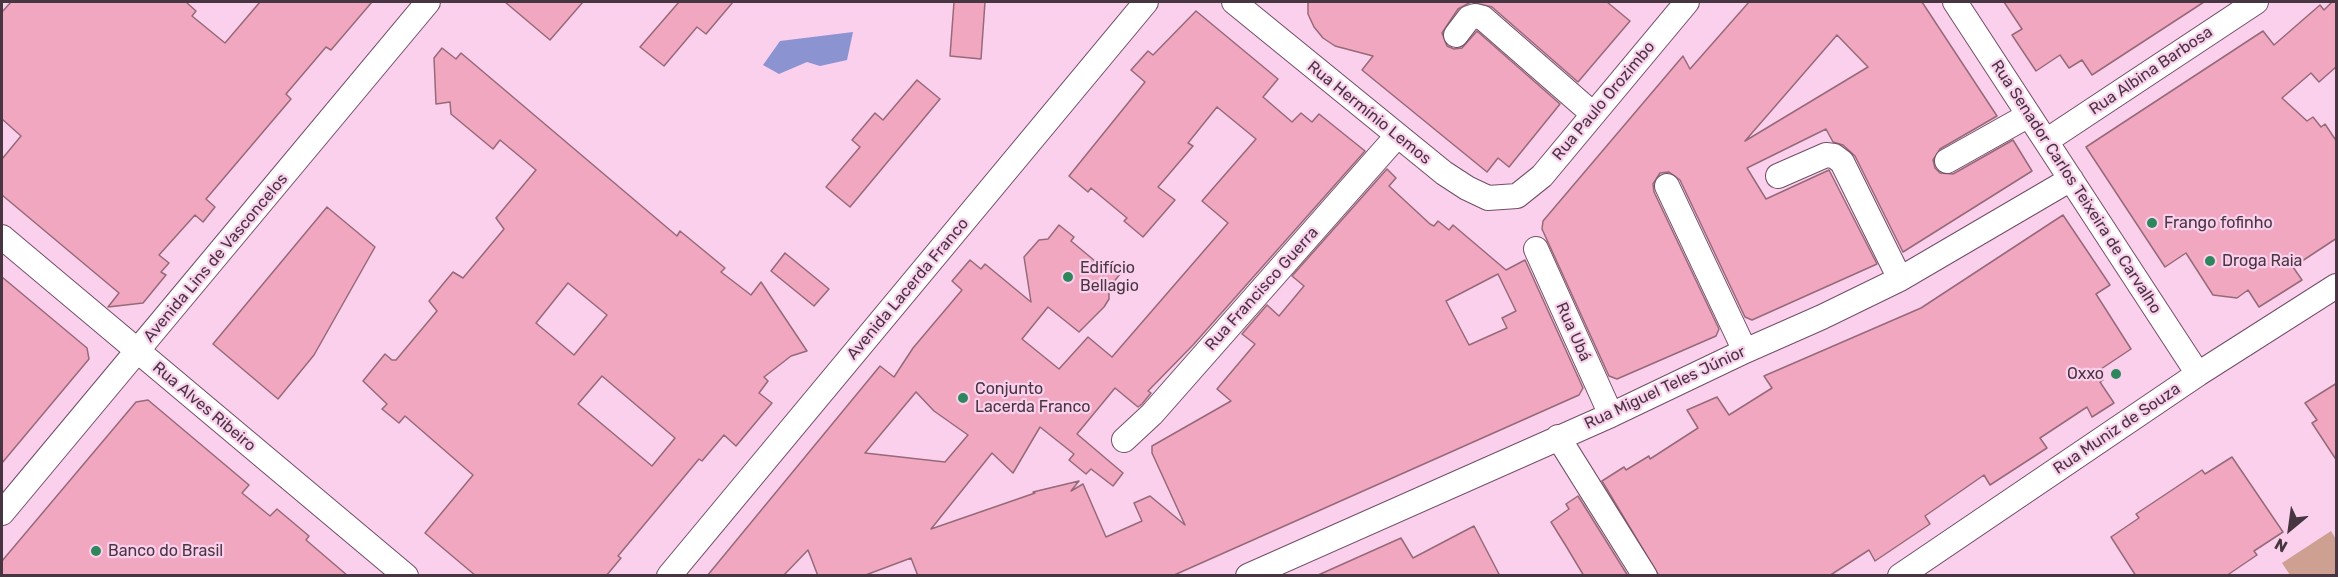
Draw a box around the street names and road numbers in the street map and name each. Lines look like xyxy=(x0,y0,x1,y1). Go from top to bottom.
street label: Rua Albina Barbosa xyxy=(2086,23,2216,119)
street label: Rua Paulo Orozimbo xyxy=(1549,38,1659,164)
street label: Rua Hermínio Lemos xyxy=(1303,57,1435,169)
street label: Rua Senador Carlos Teixeira de Carvalho xyxy=(1987,57,2165,317)
street label: Avenida Lins de Vasconcelos xyxy=(140,170,292,346)
street label: Avenida Lacerda Franco xyxy=(843,214,973,364)
street label: Rua Francisco Guerra xyxy=(1201,223,1323,355)
street label: Rua Ubá xyxy=(1552,300,1594,364)
street label: Rua Miguel Teles Júnior xyxy=(1581,342,1749,434)
street label: Rua Alves Ribeiro xyxy=(148,358,260,456)
street label: Rua Muniz de Souza xyxy=(2050,379,2184,479)

